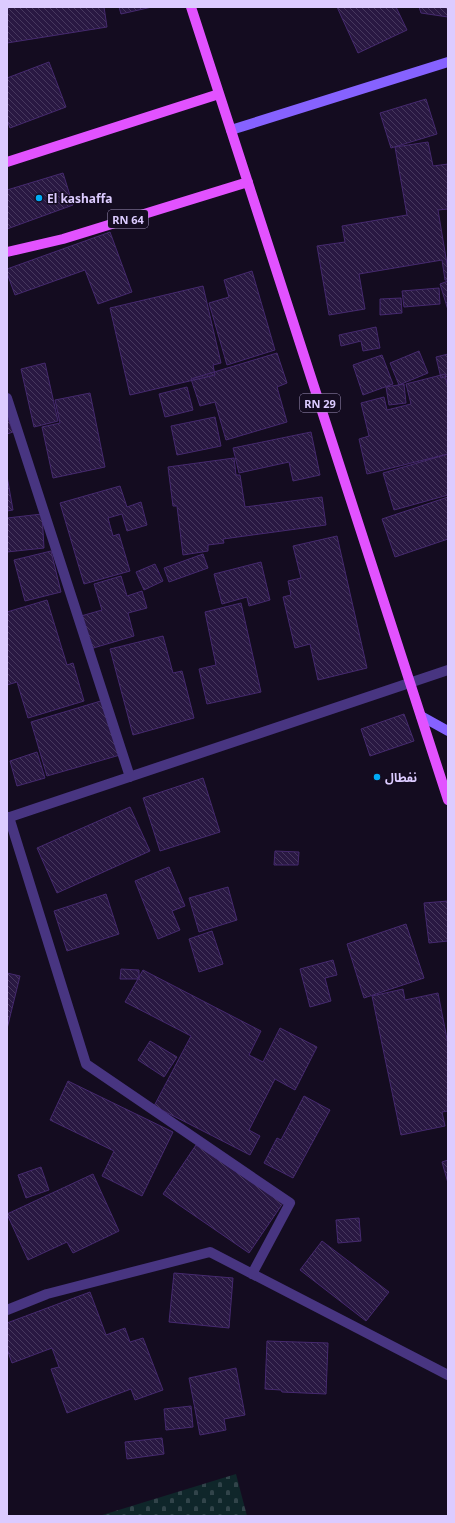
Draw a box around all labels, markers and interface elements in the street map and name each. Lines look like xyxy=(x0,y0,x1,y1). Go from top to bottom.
place label: El kashaffa xyxy=(47,190,113,207)
marker: El kashaffa xyxy=(34,193,44,203)
road number: RN 64 xyxy=(108,210,148,228)
road number: RN 29 xyxy=(300,394,340,412)
place label: نفطال xyxy=(385,769,417,786)
marker: نفطال xyxy=(372,772,382,782)

